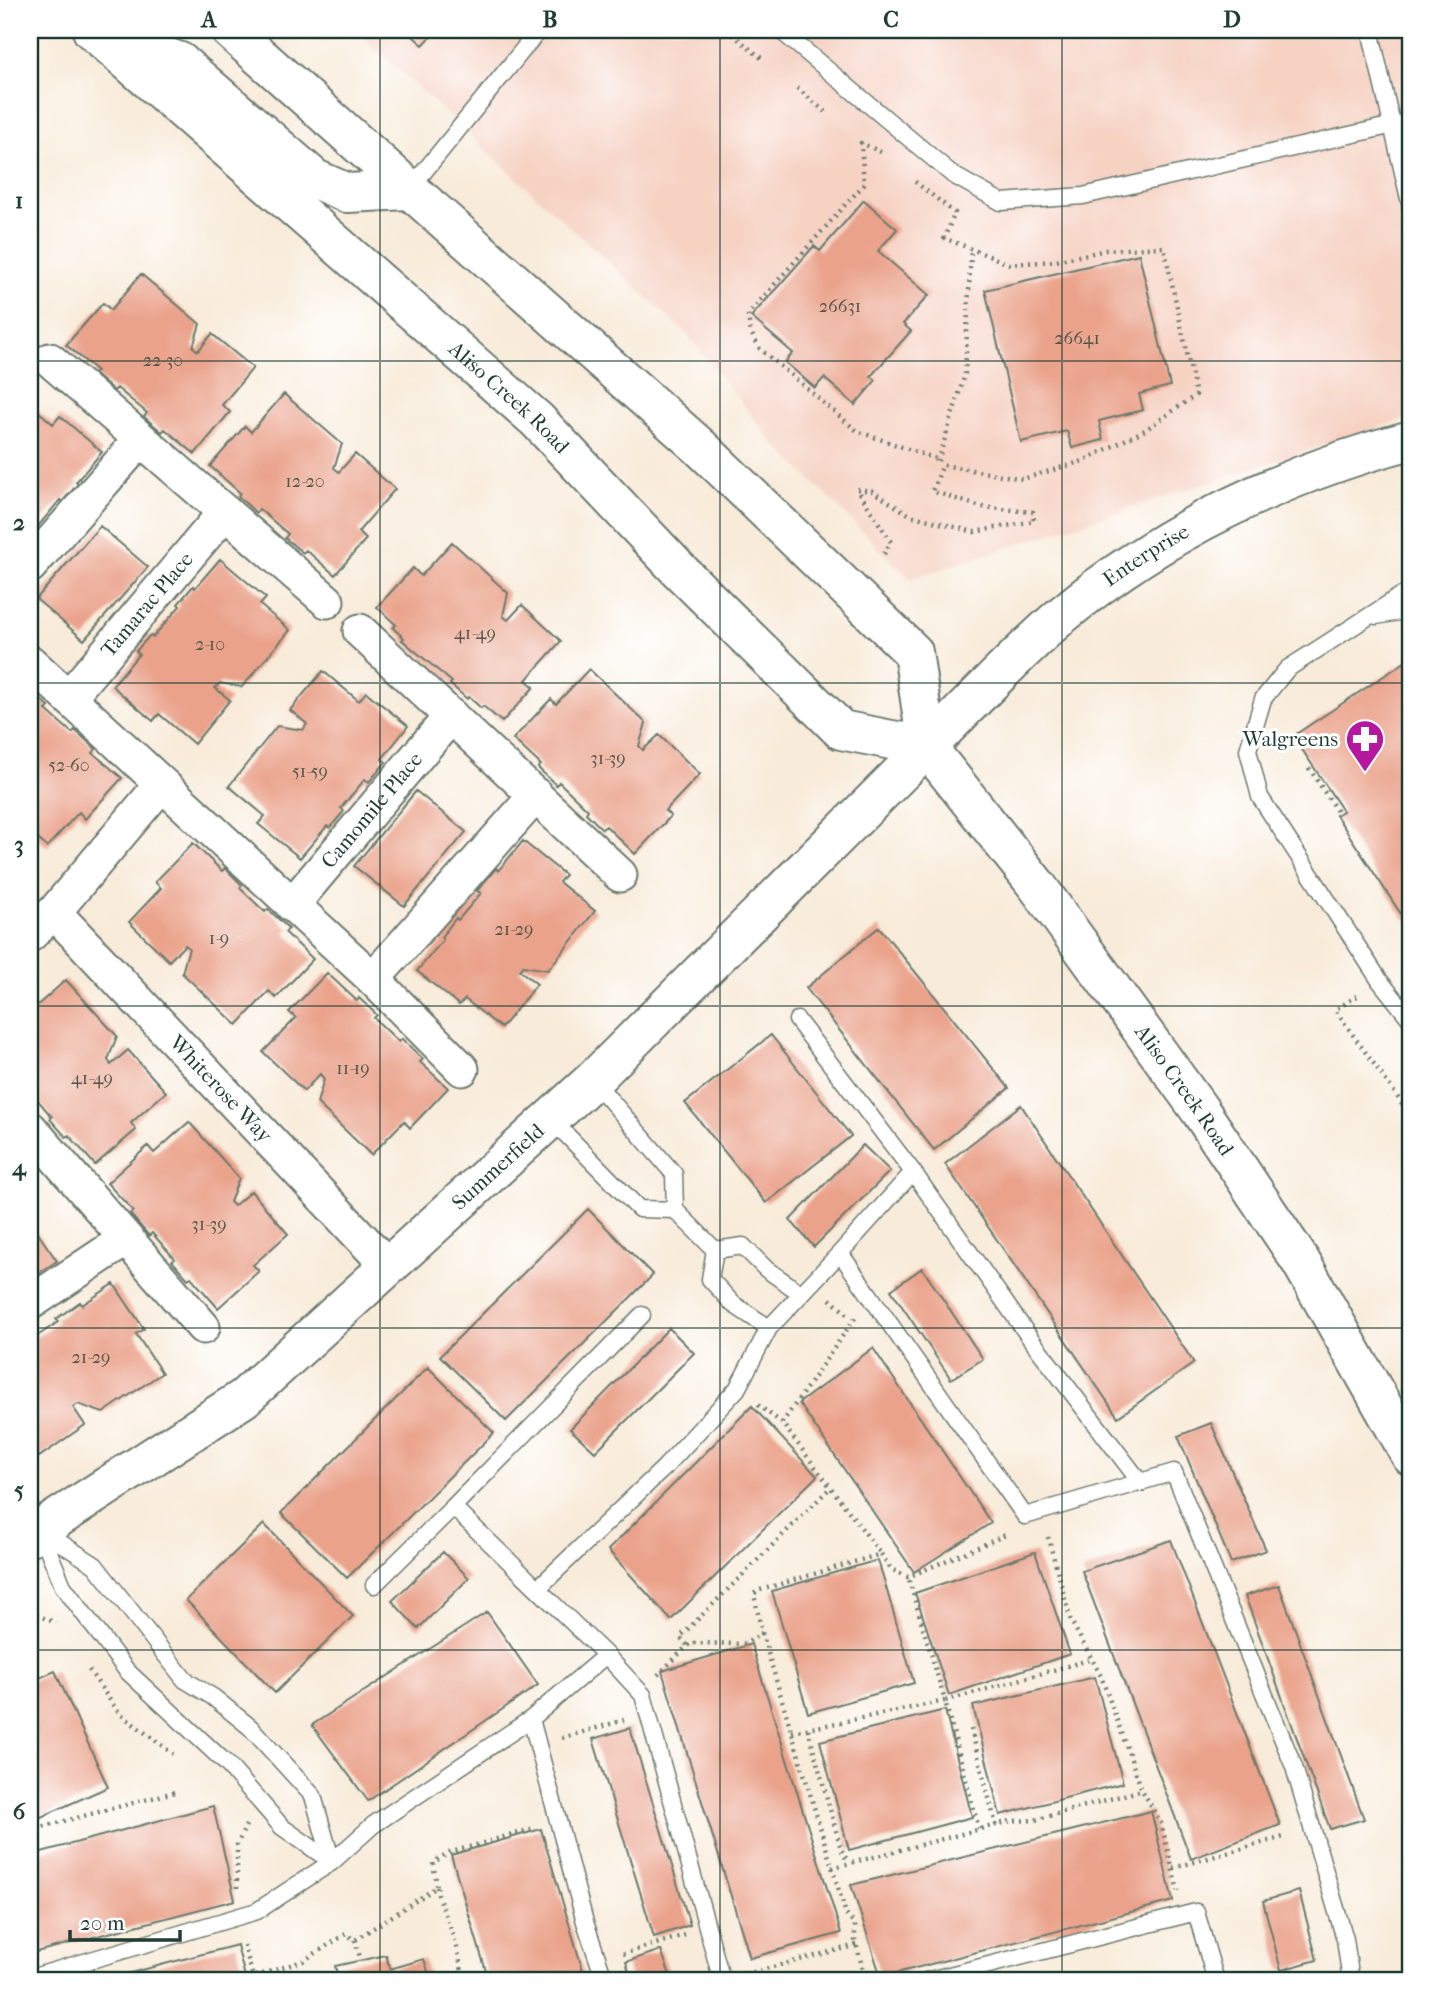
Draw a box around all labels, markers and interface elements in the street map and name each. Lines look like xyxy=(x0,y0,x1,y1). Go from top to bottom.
text: A xyxy=(200,6,218,33)
text: B xyxy=(543,6,558,33)
text: C xyxy=(883,6,899,33)
text: D xyxy=(1223,6,1241,33)
text: 1 xyxy=(15,187,23,214)
house number: 26631 xyxy=(819,296,861,317)
house number: 26641 xyxy=(1054,328,1100,349)
street label: Aliso Creek Road xyxy=(443,336,575,459)
house number: 22-30 xyxy=(143,350,183,371)
house number: 12-20 xyxy=(285,471,325,492)
text: 2 xyxy=(13,509,25,536)
street label: Enterprise xyxy=(1098,519,1193,591)
street label: Tamarac Place xyxy=(96,547,198,662)
house number: 41-49 xyxy=(454,623,496,644)
house number: 2-10 xyxy=(195,634,225,655)
pharmacy icon: Walgreens xyxy=(1344,718,1386,773)
place label: Walgreens xyxy=(1242,727,1338,751)
street label: Camomile Place xyxy=(316,747,427,873)
house number: 31-39 xyxy=(590,748,626,769)
house number: 52-60 xyxy=(48,755,90,776)
house number: 51-59 xyxy=(292,761,328,782)
text: 3 xyxy=(14,831,24,858)
house number: 21-29 xyxy=(494,919,534,940)
house number: 1-9 xyxy=(209,928,229,949)
street label: Aliso Creek Road xyxy=(1129,1019,1239,1160)
street label: Whiterose Way xyxy=(164,1030,277,1148)
house number: 11-19 xyxy=(336,1058,370,1079)
house number: 41-49 xyxy=(71,1068,113,1089)
street label: Summerfield xyxy=(447,1118,549,1215)
text: 4 xyxy=(11,1154,27,1181)
house number: 31-39 xyxy=(191,1214,227,1235)
house number: 21-29 xyxy=(71,1347,111,1368)
text: 5 xyxy=(14,1476,24,1503)
text: 6 xyxy=(13,1798,26,1825)
scale bar xyxy=(70,1899,180,1943)
text: 20 m xyxy=(80,1911,125,1935)

